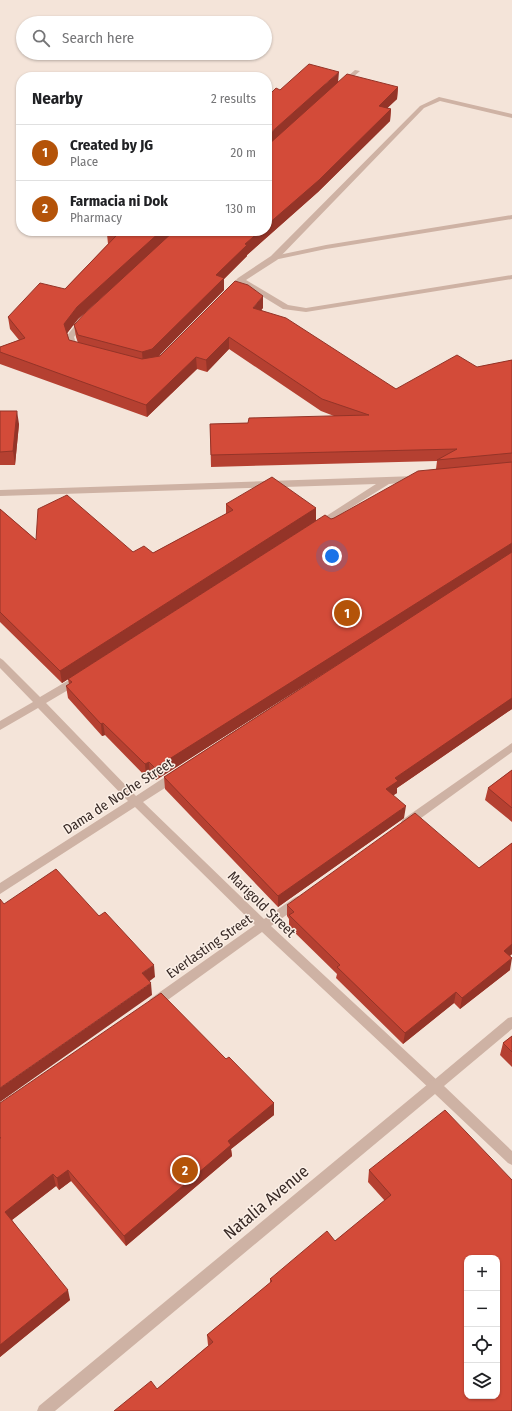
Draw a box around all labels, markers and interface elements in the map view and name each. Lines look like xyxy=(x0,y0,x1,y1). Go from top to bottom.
search box xyxy=(16,16,272,60)
icon: search xyxy=(30,27,52,49)
text: Search here xyxy=(62,29,134,47)
text: Nearby xyxy=(32,88,83,109)
text: 2 results xyxy=(211,91,256,106)
text: Created by JG xyxy=(70,136,153,154)
text: 1 xyxy=(42,145,48,160)
text: 20 m xyxy=(230,145,256,160)
text: Place xyxy=(70,154,98,169)
text: Farmacia ni Dok xyxy=(70,192,168,210)
text: 2 xyxy=(42,201,48,216)
text: 130 m xyxy=(225,201,256,216)
text: Pharmacy xyxy=(70,210,122,225)
your location xyxy=(322,546,342,566)
pin: 1 xyxy=(334,598,360,628)
street label: Dama de Noche Street xyxy=(60,754,177,838)
street label: Marigold Street xyxy=(224,868,299,941)
street label: Everlasting Street xyxy=(163,910,256,982)
pin: 2 xyxy=(172,1155,198,1185)
street label: Natalia Avenue xyxy=(220,1161,313,1244)
map controls xyxy=(464,1255,500,1399)
button: + xyxy=(464,1255,500,1291)
button: − xyxy=(464,1291,500,1327)
button: locate xyxy=(464,1327,500,1363)
button: layers xyxy=(464,1363,500,1399)

